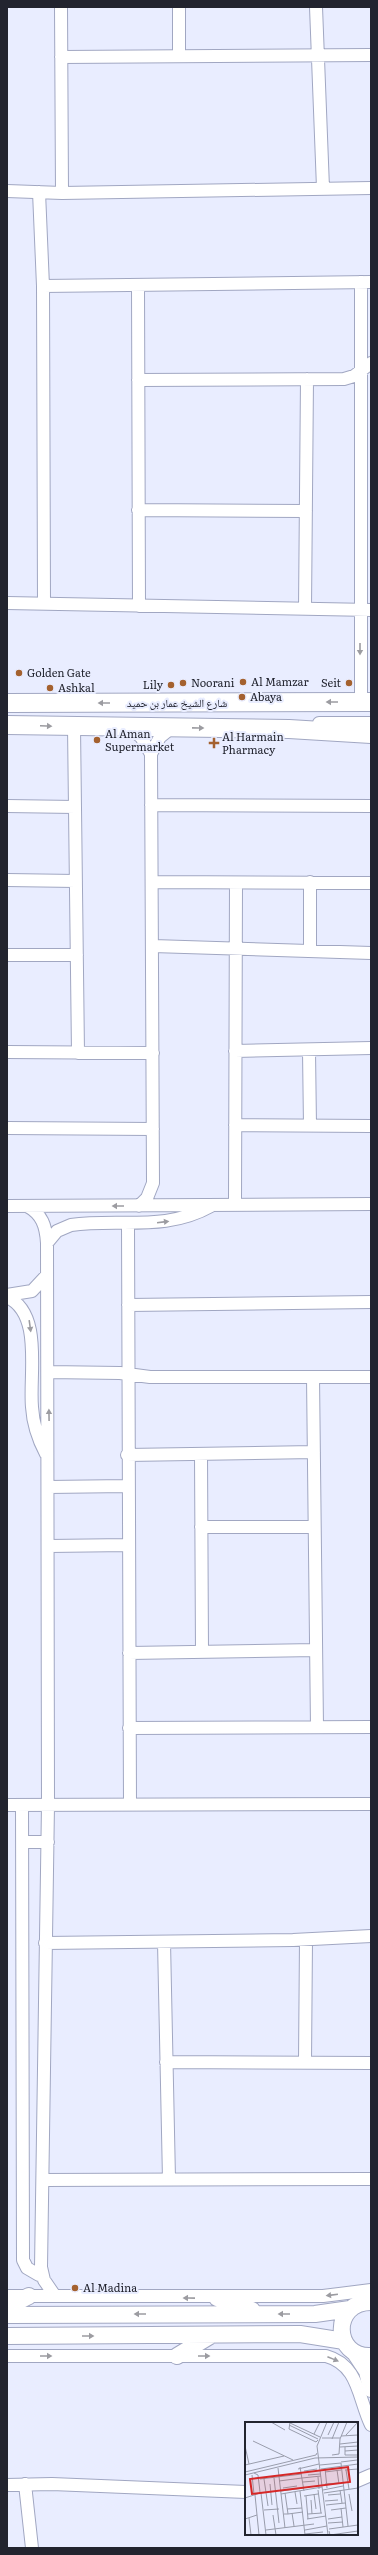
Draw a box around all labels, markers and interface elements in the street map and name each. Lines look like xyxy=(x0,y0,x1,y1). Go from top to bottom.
one-way arrow xyxy=(357,643,363,656)
place label: Golden Gate xyxy=(27,664,91,680)
marker: Golden Gate xyxy=(14,668,24,678)
place label: Al Mamzar xyxy=(251,673,309,689)
place label: Noorani xyxy=(191,674,235,690)
place label: Seit xyxy=(321,674,342,690)
place label: Lily xyxy=(143,676,164,692)
marker: Al Mamzar xyxy=(238,677,248,687)
marker: Noorani xyxy=(178,678,188,688)
marker: Seit xyxy=(344,678,354,688)
place label: Ashkal xyxy=(58,679,95,695)
marker: Lily xyxy=(166,680,176,690)
marker: Ashkal xyxy=(45,683,55,693)
place label: Abaya xyxy=(250,688,282,704)
marker: Abaya xyxy=(237,692,247,702)
street label: شارع الشيخ عمار بن حميد xyxy=(127,694,227,710)
one-way arrow xyxy=(325,699,338,705)
one-way arrow xyxy=(97,700,110,706)
one-way arrow xyxy=(40,723,52,730)
place label: Al Aman Supermarket xyxy=(105,725,175,754)
one-way arrow xyxy=(192,725,205,731)
place label: Al Harmain Pharmacy xyxy=(222,728,284,757)
marker: Al Aman Supermarket xyxy=(92,735,102,745)
marker: Al Harmain Pharmacy xyxy=(209,738,219,748)
one-way arrow xyxy=(111,1203,124,1209)
one-way arrow xyxy=(157,1219,169,1226)
one-way arrow xyxy=(27,1320,33,1332)
one-way arrow xyxy=(46,1408,52,1421)
place label: Al Madina xyxy=(83,2279,137,2295)
marker: Al Madina xyxy=(70,2283,80,2293)
one-way arrow xyxy=(326,2292,339,2298)
one-way arrow xyxy=(183,2294,195,2301)
one-way arrow xyxy=(133,2311,146,2317)
one-way arrow xyxy=(277,2311,290,2317)
one-way arrow xyxy=(82,2333,95,2339)
one-way arrow xyxy=(40,2353,53,2359)
one-way arrow xyxy=(198,2353,211,2359)
one-way arrow xyxy=(328,2357,340,2363)
inset map xyxy=(245,2422,358,2535)

